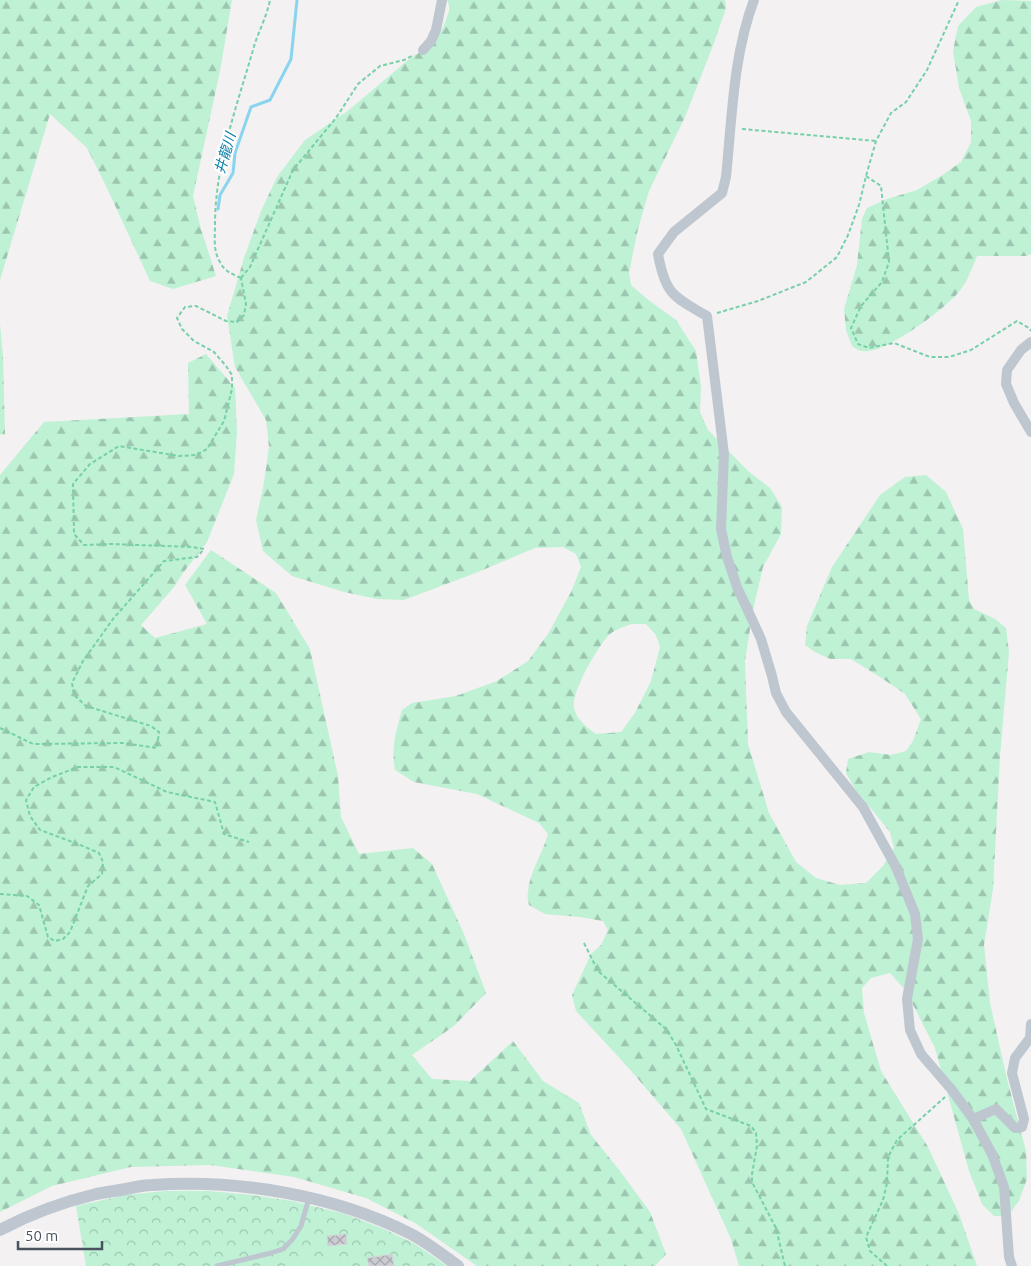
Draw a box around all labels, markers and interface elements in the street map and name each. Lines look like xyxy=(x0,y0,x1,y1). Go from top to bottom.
water label: 井龍川 xyxy=(212,129,239,175)
scale bar xyxy=(18,1218,101,1250)
text: 50 m xyxy=(25,1227,58,1244)

